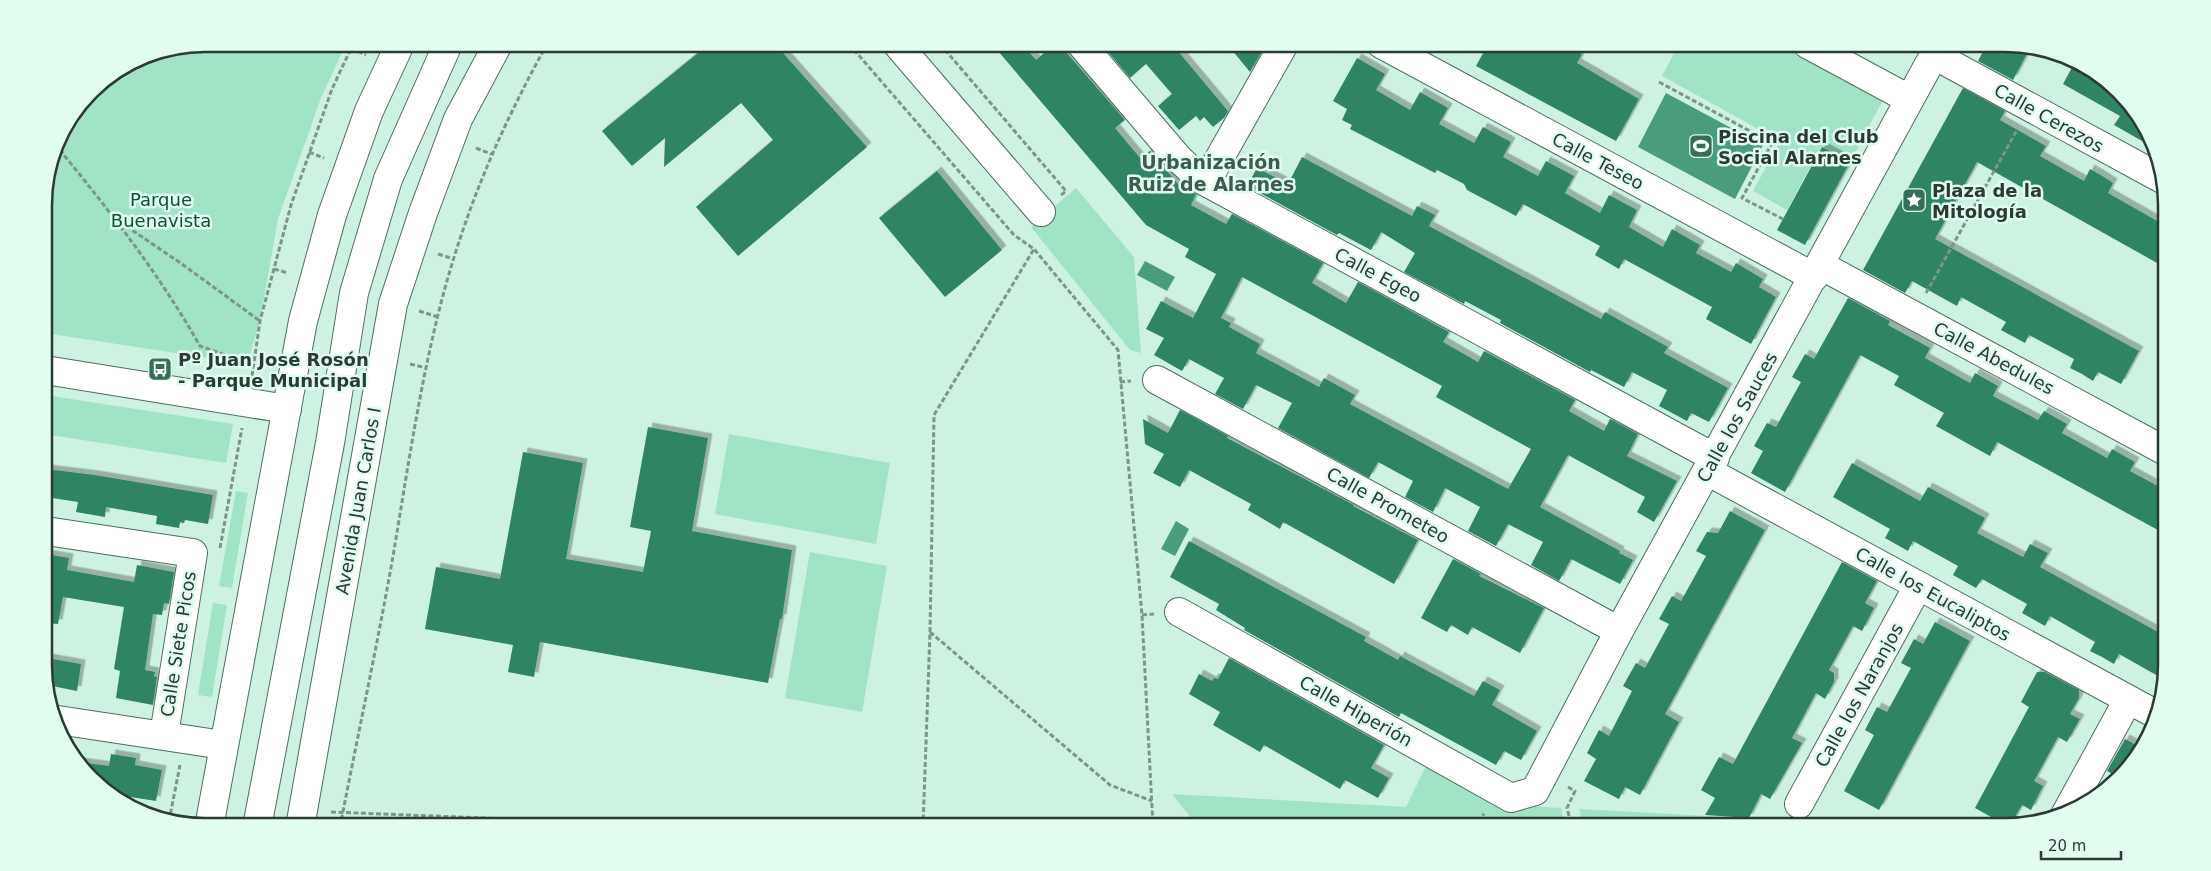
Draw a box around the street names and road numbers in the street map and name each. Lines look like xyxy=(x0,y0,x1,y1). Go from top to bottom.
street label: Calle Cerezos xyxy=(1991,79,2107,157)
street label: Calle Teseo xyxy=(1549,128,1647,194)
street label: Calle Egeo xyxy=(1331,243,1425,307)
street label: Calle Abedules xyxy=(1930,317,2058,399)
street label: Calle los Sauces xyxy=(1692,348,1782,486)
street label: Avenida Juan Carlos I xyxy=(331,406,385,596)
street label: Calle Prometeo xyxy=(1323,463,1453,547)
street label: Calle los Eucaliptos xyxy=(1852,543,2014,645)
street label: Calle Siete Picos xyxy=(156,570,200,718)
street label: Calle los Naranjos xyxy=(1811,619,1907,771)
street label: Calle Hiperión xyxy=(1296,671,1416,751)

